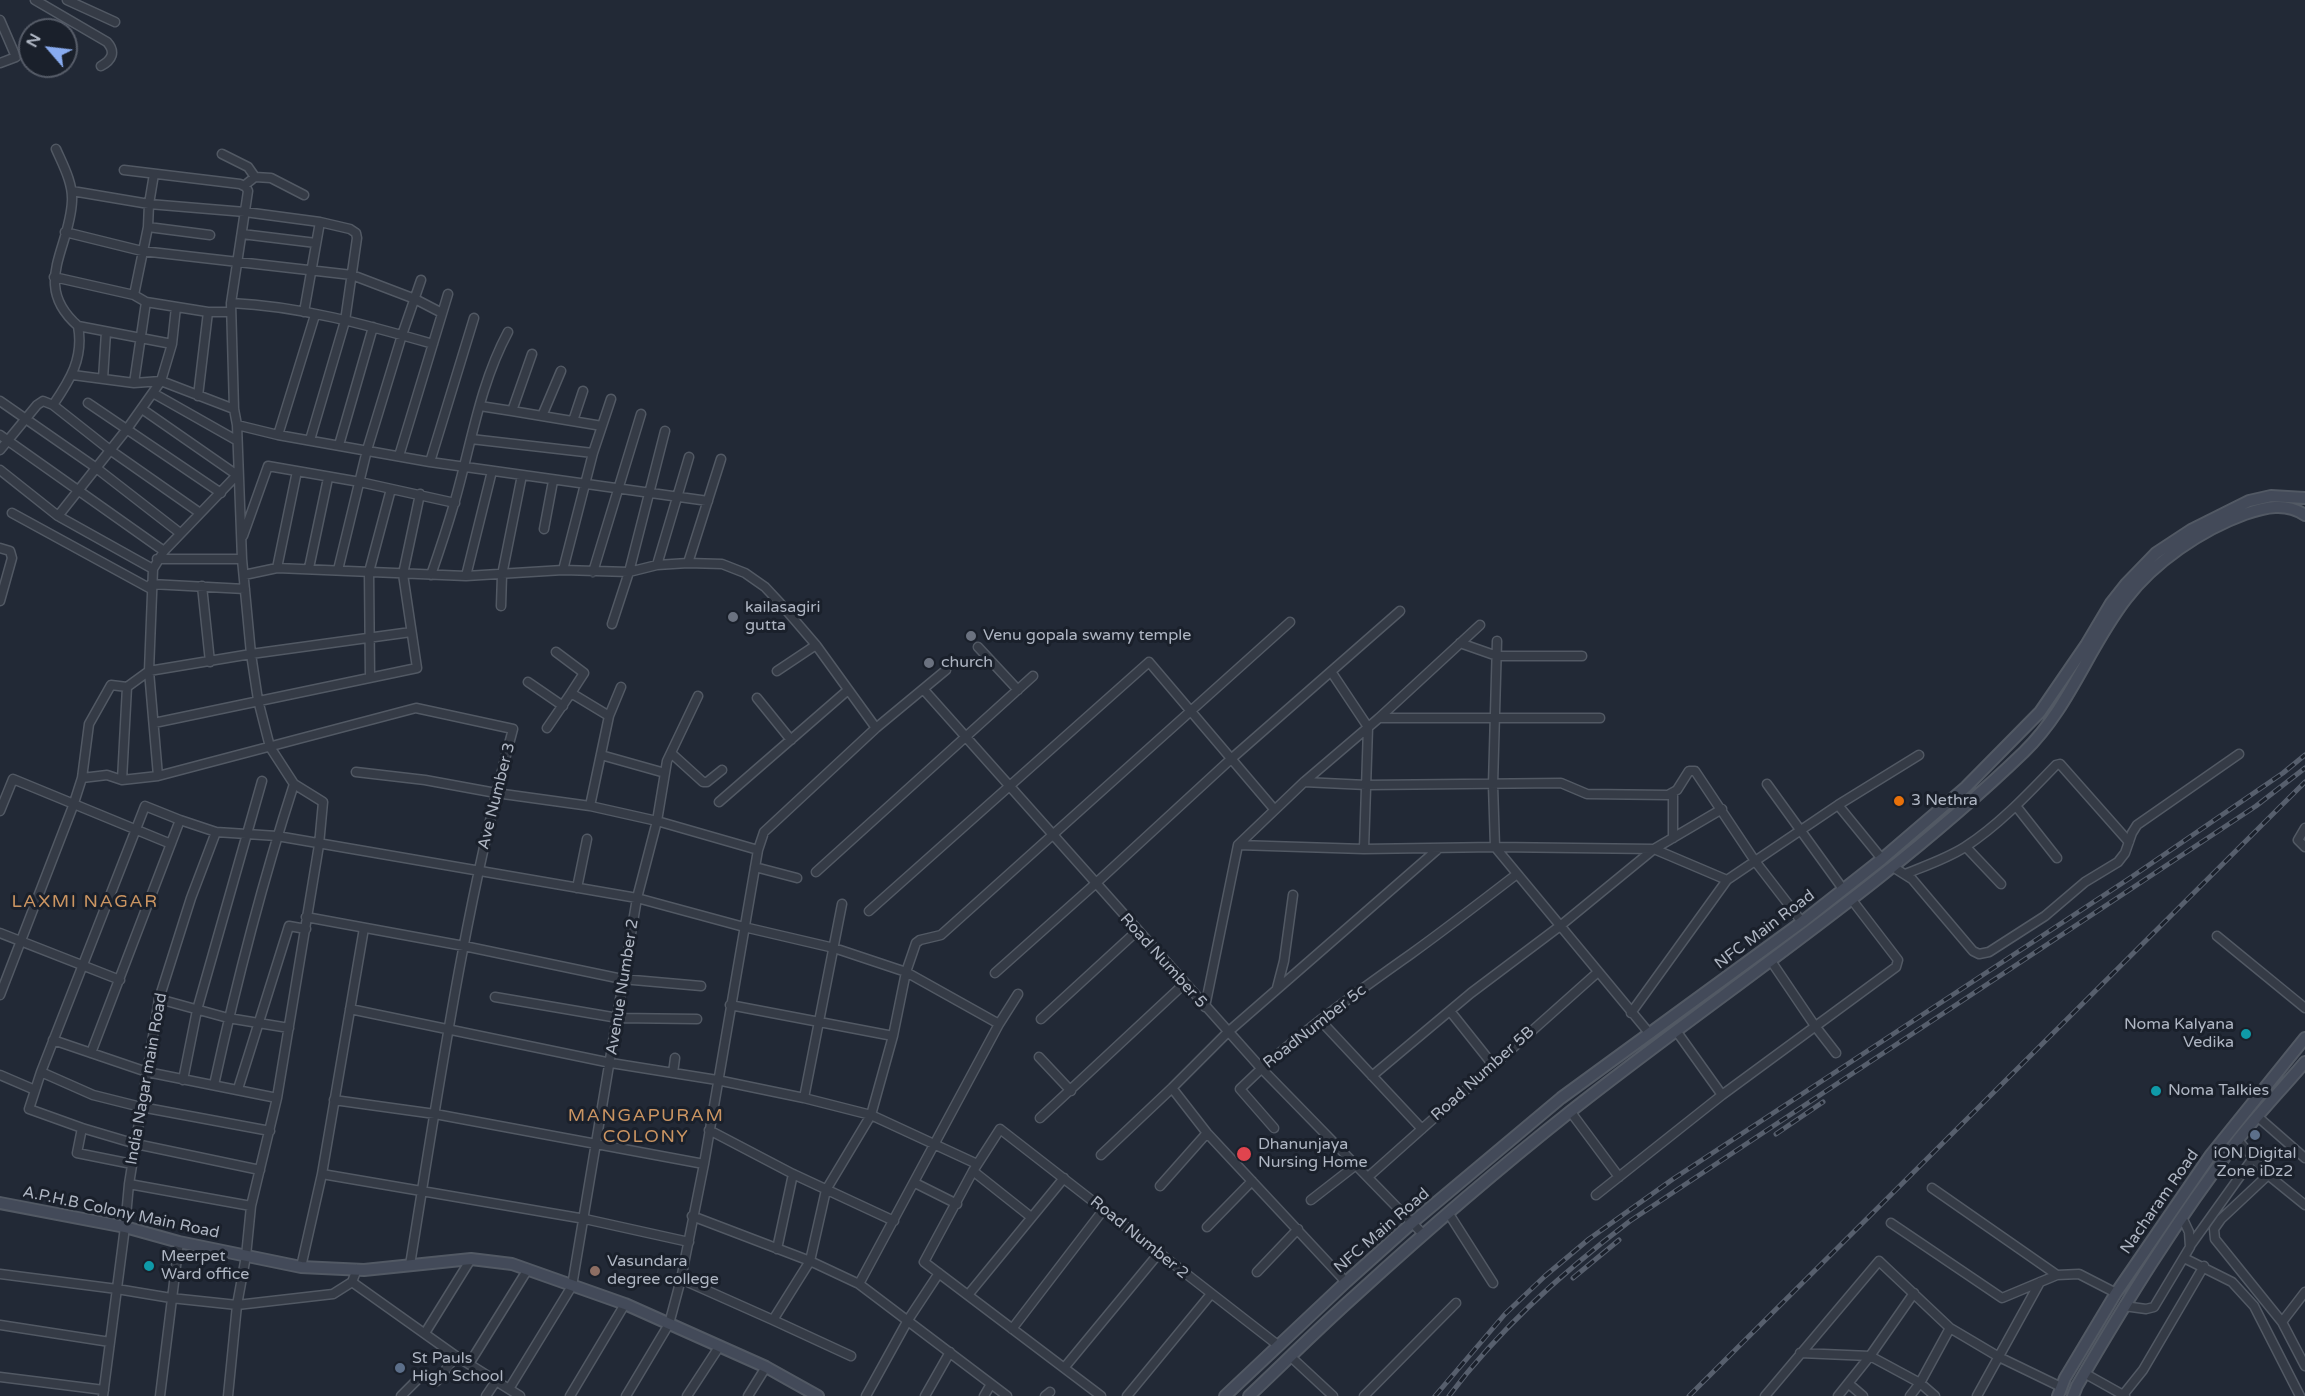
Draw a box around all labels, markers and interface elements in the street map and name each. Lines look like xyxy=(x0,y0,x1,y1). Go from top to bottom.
north arrow xyxy=(18,18,78,78)
text: N xyxy=(22,30,46,51)
place label: kailasagiri gutta xyxy=(745,598,820,636)
marker: kailasagiri gutta xyxy=(726,610,740,624)
place label: Venu gopala swamy temple xyxy=(983,626,1191,646)
marker: Venu gopala swamy temple xyxy=(964,629,978,643)
place label: church xyxy=(941,653,993,673)
marker: church xyxy=(922,656,936,670)
street label: Ave Number 3 xyxy=(474,741,520,851)
place label: 3 Nethra xyxy=(1911,791,1978,811)
marker: 3 Nethra xyxy=(1892,794,1906,808)
street label: NFC Main Road xyxy=(1711,886,1819,974)
district label: LAXMI NAGAR xyxy=(11,891,159,913)
street label: Road Number 5 xyxy=(1115,910,1211,1012)
street label: Avenue Number 2 xyxy=(603,917,643,1057)
street label: RoadNumber 5c xyxy=(1260,981,1370,1073)
street label: India Nagar main Road xyxy=(122,991,172,1167)
place label: Noma Kalyana Vedika xyxy=(2124,1015,2234,1053)
street label: Road Number 5B xyxy=(1428,1023,1538,1125)
marker: Noma Kalyana Vedika xyxy=(2239,1027,2253,1041)
place label: Noma Talkies xyxy=(2168,1081,2269,1101)
marker: Noma Talkies xyxy=(2149,1084,2163,1098)
district label: MANGAPURAM COLONY xyxy=(568,1105,724,1148)
marker: iON Digital Zone iDz2 xyxy=(2248,1128,2262,1142)
place label: Dhanunjaya Nursing Home xyxy=(1258,1135,1368,1173)
place label: iON Digital Zone iDz2 xyxy=(2214,1144,2296,1182)
marker: Dhanunjaya Nursing Home xyxy=(1235,1145,1253,1163)
street label: Nacharam Road xyxy=(2117,1146,2203,1258)
street label: A.P.H.B Colony Main Road xyxy=(21,1183,221,1243)
street label: NFC Main Road xyxy=(1330,1184,1434,1278)
street label: Road Number 2 xyxy=(1086,1192,1192,1284)
place label: Meerpet Ward office xyxy=(161,1247,249,1285)
place label: Vasundara degree college xyxy=(607,1252,719,1290)
marker: Meerpet Ward office xyxy=(142,1259,156,1273)
marker: Vasundara degree college xyxy=(588,1264,602,1278)
place label: St Pauls High School xyxy=(412,1349,503,1387)
marker: St Pauls High School xyxy=(393,1361,407,1375)

